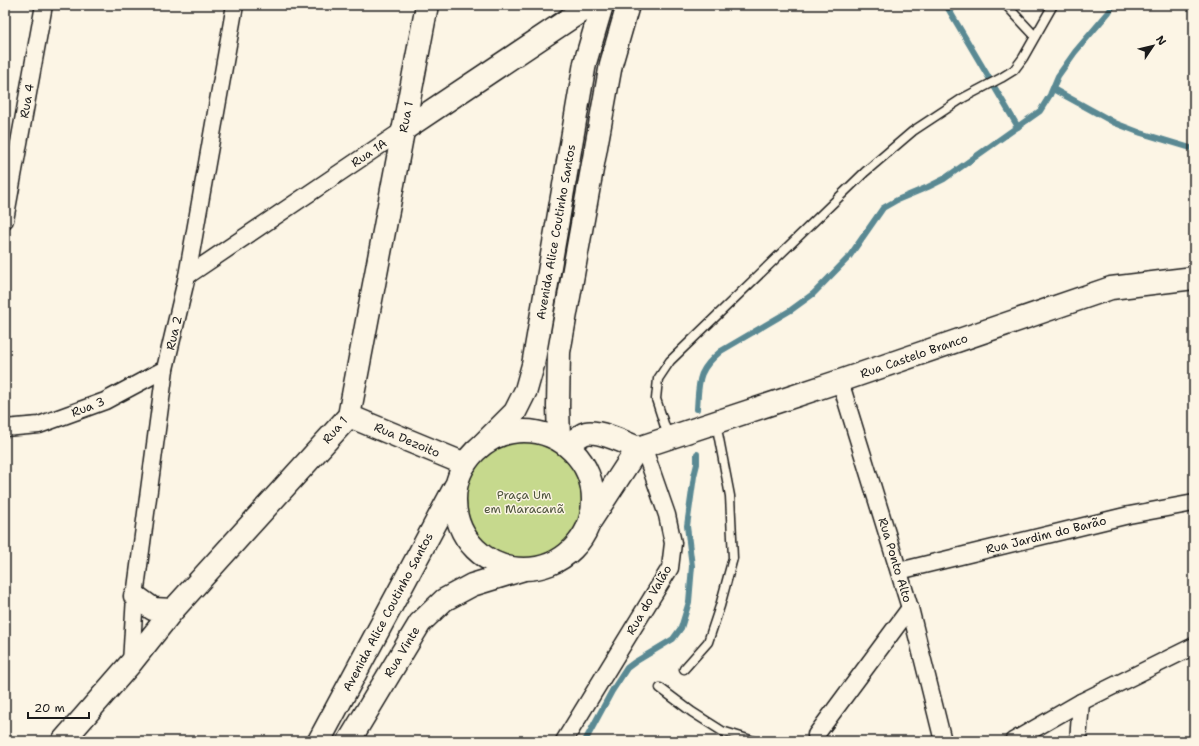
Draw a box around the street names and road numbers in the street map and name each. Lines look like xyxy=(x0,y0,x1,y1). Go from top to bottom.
street label: Rua 4 xyxy=(16,82,38,120)
street label: Rua 1 xyxy=(395,100,417,134)
street label: Rua 1A xyxy=(348,135,390,171)
street label: Avenida Alice Coutinho Santos xyxy=(533,143,579,321)
street label: Rua 2 xyxy=(162,314,186,352)
street label: Rua Castelo Branco xyxy=(858,330,970,382)
street label: Rua 3 xyxy=(69,393,107,421)
street label: Rua 1 xyxy=(319,413,351,447)
street label: Rua Dezoito xyxy=(372,419,442,461)
street label: Rua Jardim do Barão xyxy=(984,512,1108,558)
street label: Rua Ponto Alto xyxy=(874,516,916,604)
street label: Avenida Alice Coutinho Santos xyxy=(339,530,437,694)
street label: Rua do Valão xyxy=(623,562,675,638)
street label: Rua Vinte xyxy=(381,623,424,680)

